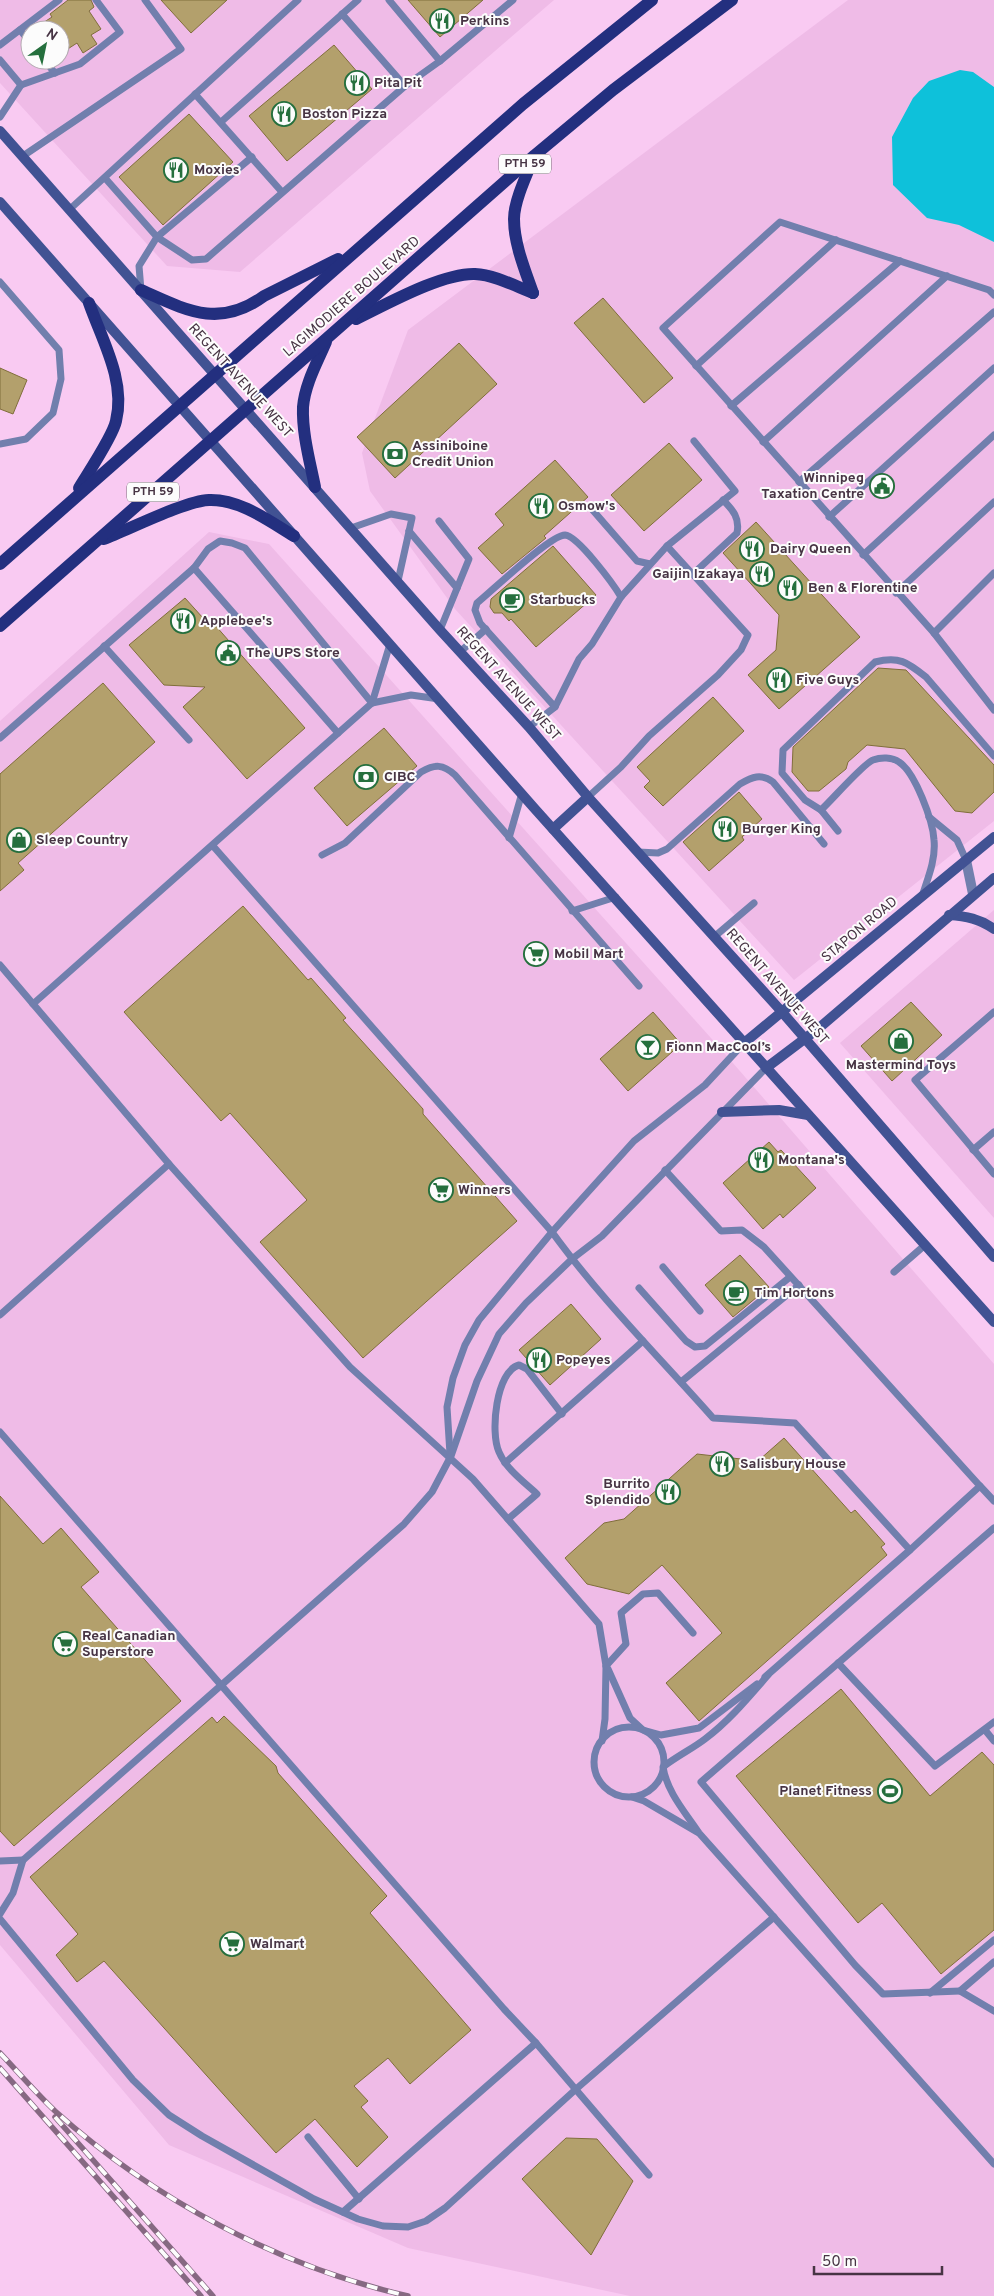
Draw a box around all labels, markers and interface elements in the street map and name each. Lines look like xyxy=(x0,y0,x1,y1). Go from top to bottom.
restaurant icon: Perkins xyxy=(429,8,455,34)
place label: Perkins xyxy=(460,13,509,30)
north arrow xyxy=(20,20,70,70)
text: N xyxy=(42,25,60,45)
restaurant icon: Pita Pit xyxy=(344,70,370,96)
place label: Pita Pit xyxy=(374,75,422,92)
restaurant icon: Boston Pizza xyxy=(271,101,297,127)
place label: Boston Pizza xyxy=(302,106,387,123)
road number: PTH 59 xyxy=(499,154,551,173)
restaurant icon: Moxies xyxy=(163,157,189,183)
place label: Moxies xyxy=(194,162,240,179)
street label: LAGIMODIERE BOULEVARD xyxy=(280,233,424,361)
street label: REGENT AVENUE WEST xyxy=(184,320,296,442)
place label: Assiniboine Credit Union xyxy=(412,438,494,471)
bank icon: Assiniboine Credit Union xyxy=(382,441,408,467)
place label: Winnipeg Taxation Centre xyxy=(761,470,864,503)
public building icon: Winnipeg Taxation Centre xyxy=(869,473,895,499)
road number: PTH 59 xyxy=(127,482,179,502)
restaurant icon: Osmow's xyxy=(528,493,554,519)
place label: Osmow's xyxy=(558,498,616,515)
restaurant icon: Dairy Queen xyxy=(739,536,765,562)
place label: Dairy Queen xyxy=(770,541,851,558)
restaurant icon: Gaijin Izakaya xyxy=(749,561,775,587)
place label: Gaijin Izakaya xyxy=(652,566,744,583)
restaurant icon: Ben & Florentine xyxy=(777,575,803,601)
place label: Ben & Florentine xyxy=(808,580,918,597)
cafe icon: Starbucks xyxy=(499,587,525,613)
place label: Starbucks xyxy=(530,592,596,609)
restaurant icon: Applebee's xyxy=(170,608,196,634)
place label: Applebee's xyxy=(200,613,272,630)
street label: REGENT AVENUE WEST xyxy=(452,623,564,745)
public building icon: The UPS Store xyxy=(215,640,241,666)
place label: The UPS Store xyxy=(246,645,340,662)
restaurant icon: Five Guys xyxy=(766,667,792,693)
place label: Five Guys xyxy=(796,672,859,689)
bank icon: CIBC xyxy=(353,764,379,790)
place label: CIBC xyxy=(384,769,415,786)
restaurant icon: Burger King xyxy=(712,816,738,842)
place label: Burger King xyxy=(742,821,821,838)
shop icon: Sleep Country xyxy=(6,827,32,853)
place label: Sleep Country xyxy=(36,832,128,849)
street label: STAPON ROAD xyxy=(819,893,901,967)
street label: REGENT AVENUE WEST xyxy=(722,926,832,1048)
supermarket icon: Mobil Mart xyxy=(523,941,549,967)
place label: Mobil Mart xyxy=(554,946,624,963)
shop icon: Mastermind Toys xyxy=(888,1028,914,1054)
bar icon: Fionn MacCool’s xyxy=(635,1034,661,1060)
place label: Fionn MacCool’s xyxy=(666,1039,771,1056)
place label: Mastermind Toys xyxy=(846,1057,956,1074)
restaurant icon: Montana's xyxy=(748,1147,774,1173)
place label: Montana's xyxy=(778,1152,845,1169)
supermarket icon: Winners xyxy=(428,1177,454,1203)
place label: Winners xyxy=(458,1182,511,1199)
cafe icon: Tim Hortons xyxy=(723,1280,749,1306)
place label: Tim Hortons xyxy=(754,1285,834,1302)
restaurant icon: Popeyes xyxy=(526,1347,552,1373)
place label: Popeyes xyxy=(556,1352,611,1369)
restaurant icon: Salisbury House xyxy=(709,1451,735,1477)
place label: Salisbury House xyxy=(740,1456,846,1473)
place label: Burrito Splendido xyxy=(585,1476,650,1509)
restaurant icon: Burrito Splendido xyxy=(655,1479,681,1505)
place label: Real Canadian Superstore xyxy=(82,1628,176,1661)
supermarket icon: Real Canadian Superstore xyxy=(52,1631,78,1657)
sports icon: Planet Fitness xyxy=(877,1778,903,1804)
place label: Planet Fitness xyxy=(779,1783,872,1800)
supermarket icon: Walmart xyxy=(219,1931,245,1957)
place label: Walmart xyxy=(250,1936,305,1953)
scale bar xyxy=(814,2244,942,2276)
text: 50 m xyxy=(822,2253,857,2272)

